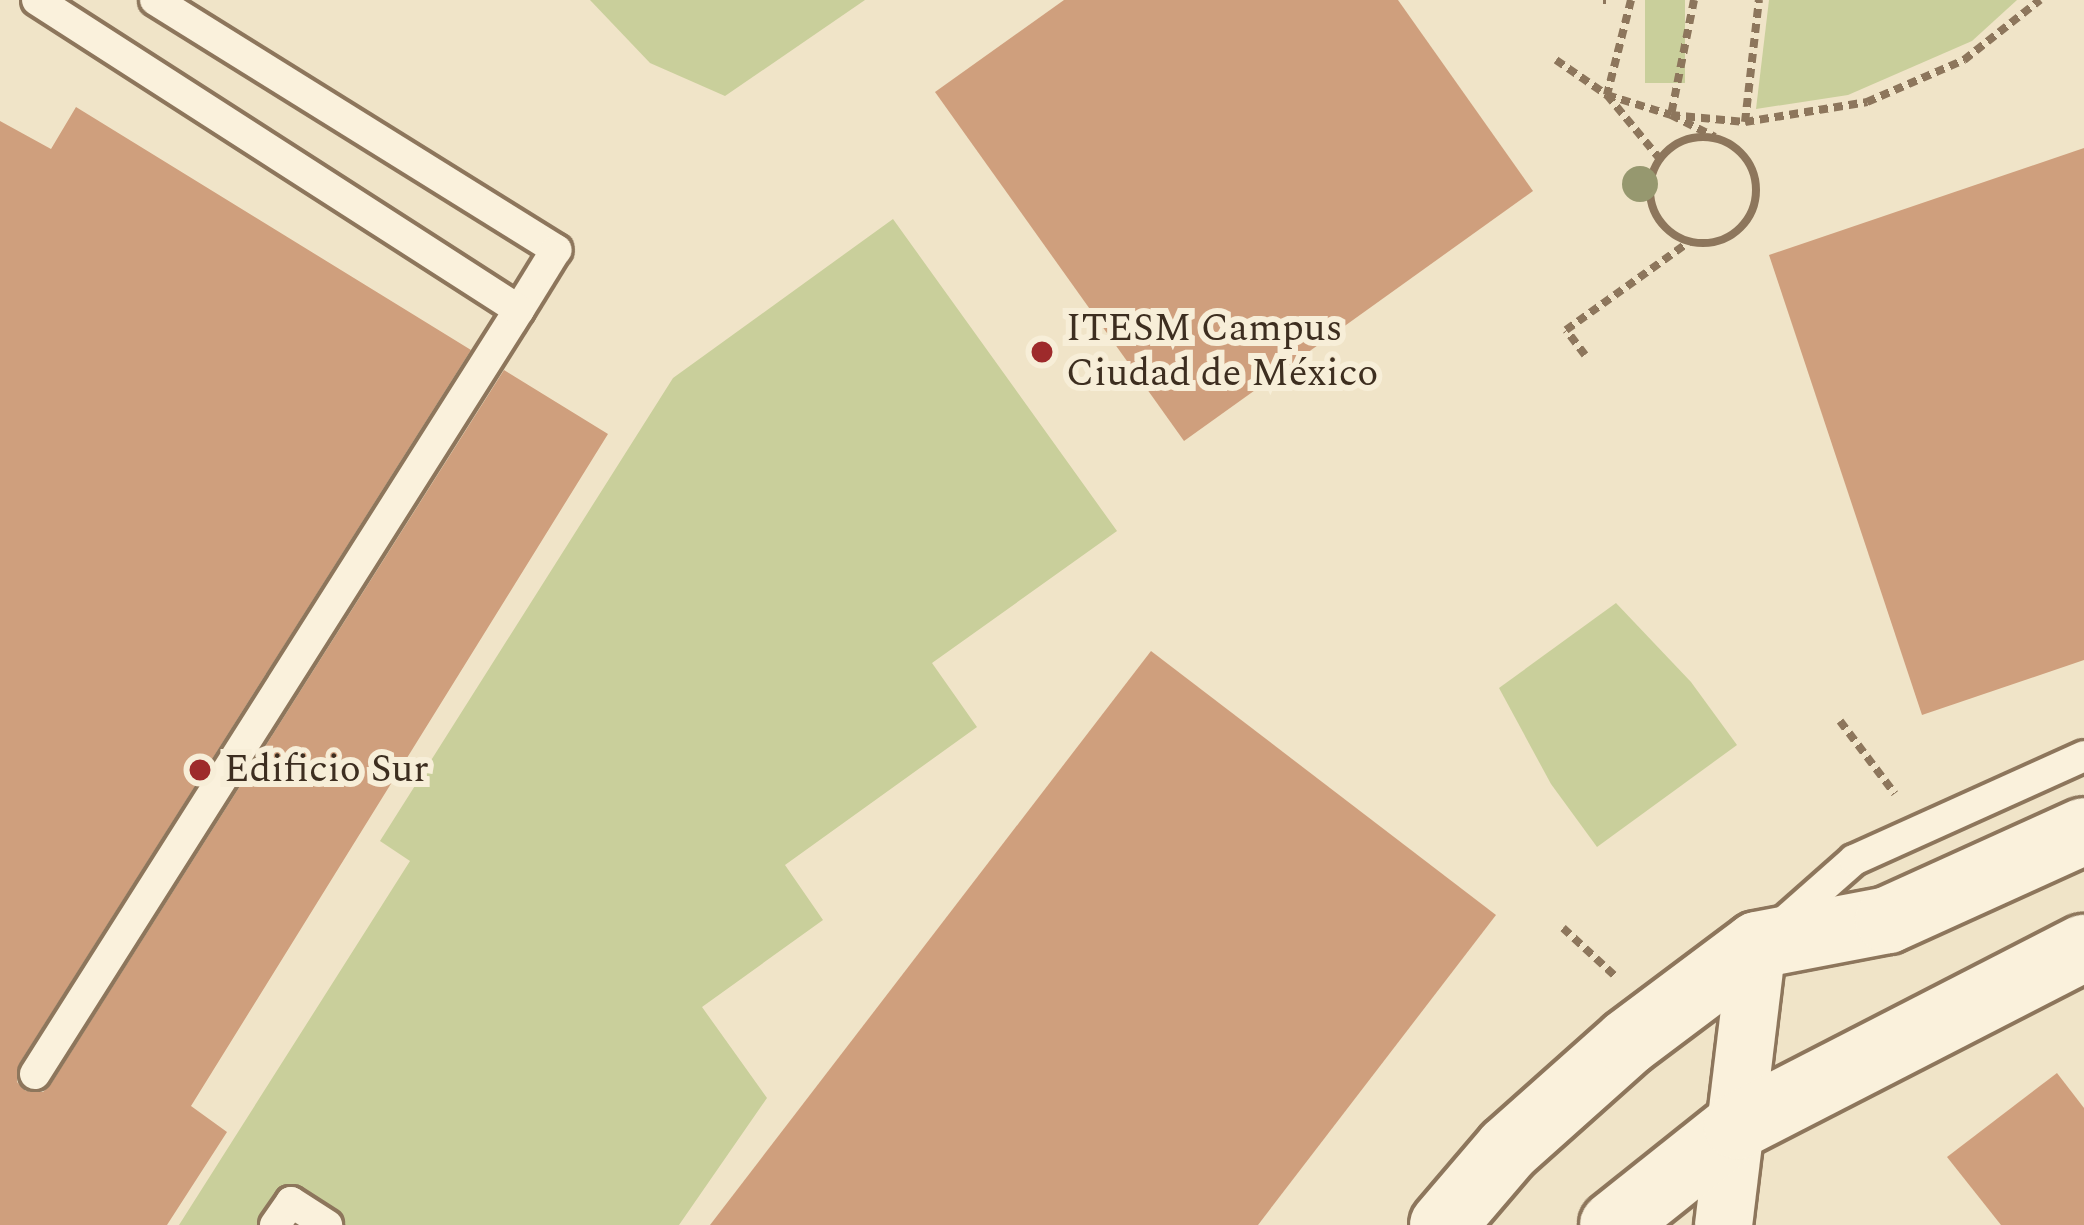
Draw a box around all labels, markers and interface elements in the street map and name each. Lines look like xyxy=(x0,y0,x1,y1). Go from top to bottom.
place label: ITESM Campus Ciudad de México xyxy=(1066,307,1378,398)
marker: ITESM Campus Ciudad de México xyxy=(1029,339,1055,365)
place label: Edificio Sur xyxy=(224,747,429,793)
marker: Edificio Sur xyxy=(187,757,213,783)

